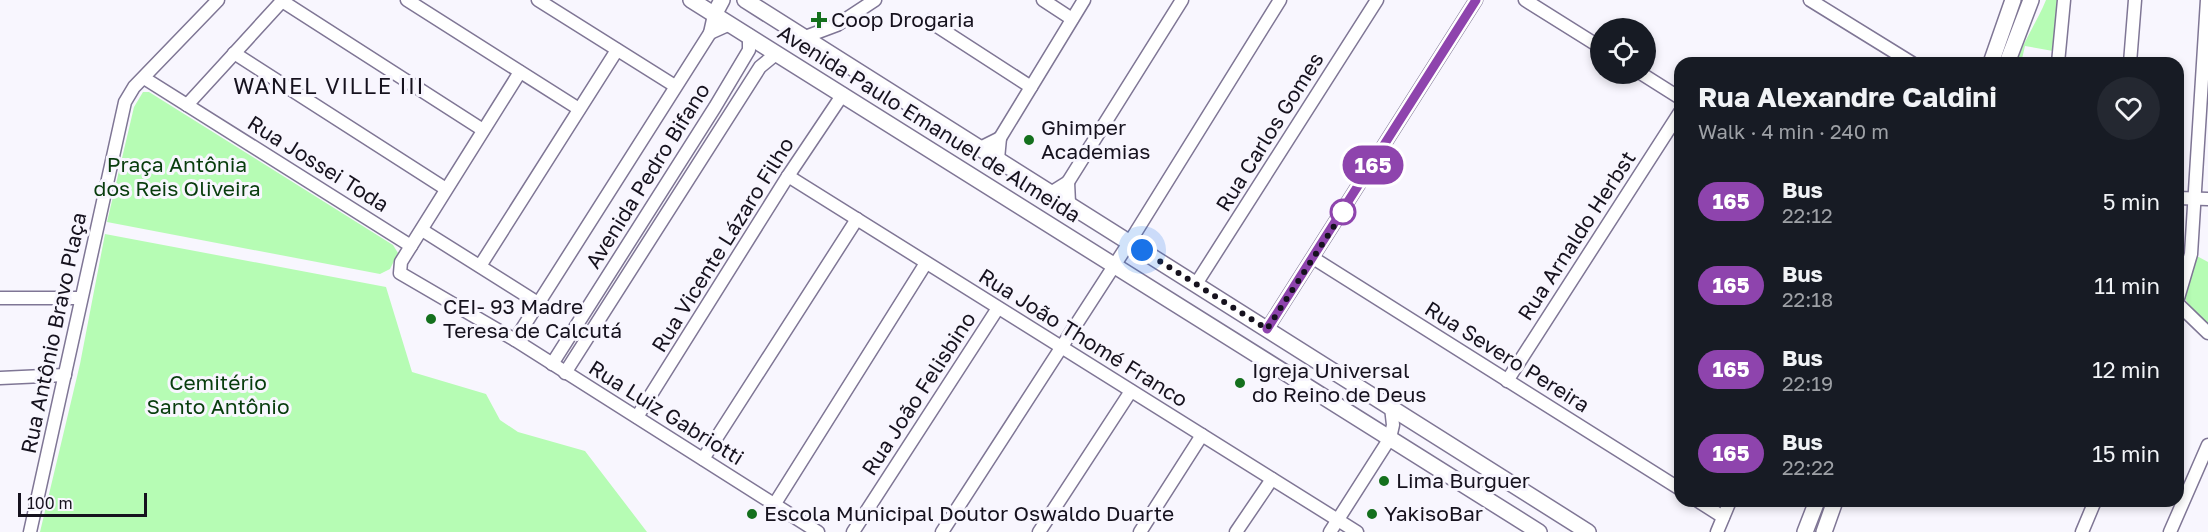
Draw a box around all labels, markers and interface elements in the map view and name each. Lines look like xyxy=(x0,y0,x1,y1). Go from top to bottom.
place label: Coop Drogaria xyxy=(831,6,974,32)
marker: Coop Drogaria xyxy=(812,13,826,27)
map controls xyxy=(1590,18,1656,84)
button: locate xyxy=(1590,18,1656,84)
street label: Avenida Paulo Emanuel de Almeida xyxy=(773,19,1086,228)
street label: Rua Carlos Gomes xyxy=(1210,47,1329,216)
district label: WANEL VILLE III xyxy=(233,72,425,99)
button: heart xyxy=(2097,77,2160,140)
street label: Avenida Pedro Bifano xyxy=(580,78,715,273)
text: Rua Alexandre Caldini xyxy=(1698,80,1997,113)
street label: Rua Jossei Toda xyxy=(243,109,394,217)
place label: Ghimper Academias xyxy=(1041,114,1150,164)
text: Walk · 4 min · 240 m xyxy=(1698,119,1889,143)
street label: Rua Vicente Lázaro Filho xyxy=(645,132,799,357)
marker: Ghimper Academias xyxy=(1022,133,1036,147)
line badge: 165 xyxy=(1338,146,1408,184)
street label: Rua Arnaldo Herbst xyxy=(1512,146,1641,325)
park label: Praça Antônia dos Reis Oliveira xyxy=(93,151,261,201)
text: 165 xyxy=(1355,152,1391,178)
text: Bus xyxy=(1782,176,1823,203)
text: 165 xyxy=(1713,188,1749,214)
text: 5 min xyxy=(2103,188,2160,215)
unlabelled marker xyxy=(1330,199,1356,225)
text: 22:12 xyxy=(1782,203,1833,227)
street label: Rua Antônio Bravo Plaça xyxy=(15,210,91,456)
your location xyxy=(1127,235,1157,265)
text: Bus xyxy=(1782,260,1823,287)
street label: Rua João Thomé Franco xyxy=(974,262,1193,412)
text: 165 xyxy=(1713,272,1749,298)
text: 11 min xyxy=(2094,272,2160,299)
text: 22:18 xyxy=(1782,287,1833,311)
place label: CEI- 93 Madre Teresa de Calcutá xyxy=(443,293,622,343)
street label: Rua Severo Pereira xyxy=(1420,295,1595,417)
street label: Rua João Felisbino xyxy=(856,307,981,480)
marker: CEI- 93 Madre Teresa de Calcutá xyxy=(424,312,438,326)
text: Bus xyxy=(1782,344,1823,371)
street label: Rua Luiz Gabriotti xyxy=(584,354,749,470)
text: 165 xyxy=(1713,356,1749,382)
text: 12 min xyxy=(2092,356,2160,383)
place label: Igreja Universal do Reino de Deus xyxy=(1252,357,1426,407)
park label: Cemitério Santo Antônio xyxy=(146,369,290,419)
text: 22:19 xyxy=(1782,371,1833,395)
marker: Igreja Universal do Reino de Deus xyxy=(1233,376,1247,390)
text: Bus xyxy=(1782,428,1823,455)
text: 165 xyxy=(1713,440,1749,466)
text: 15 min xyxy=(2092,440,2160,467)
text: 22:22 xyxy=(1782,455,1834,479)
place label: Lima Burguer xyxy=(1396,467,1530,493)
marker: Lima Burguer xyxy=(1377,474,1391,488)
scale bar xyxy=(18,490,147,518)
text: 100 m xyxy=(27,493,73,513)
place label: Escola Municipal Doutor Oswaldo Duarte xyxy=(764,500,1174,526)
place label: YakisoBar xyxy=(1384,500,1483,526)
marker: Escola Municipal Doutor Oswaldo Duarte xyxy=(745,507,759,521)
marker: YakisoBar xyxy=(1365,507,1379,521)

